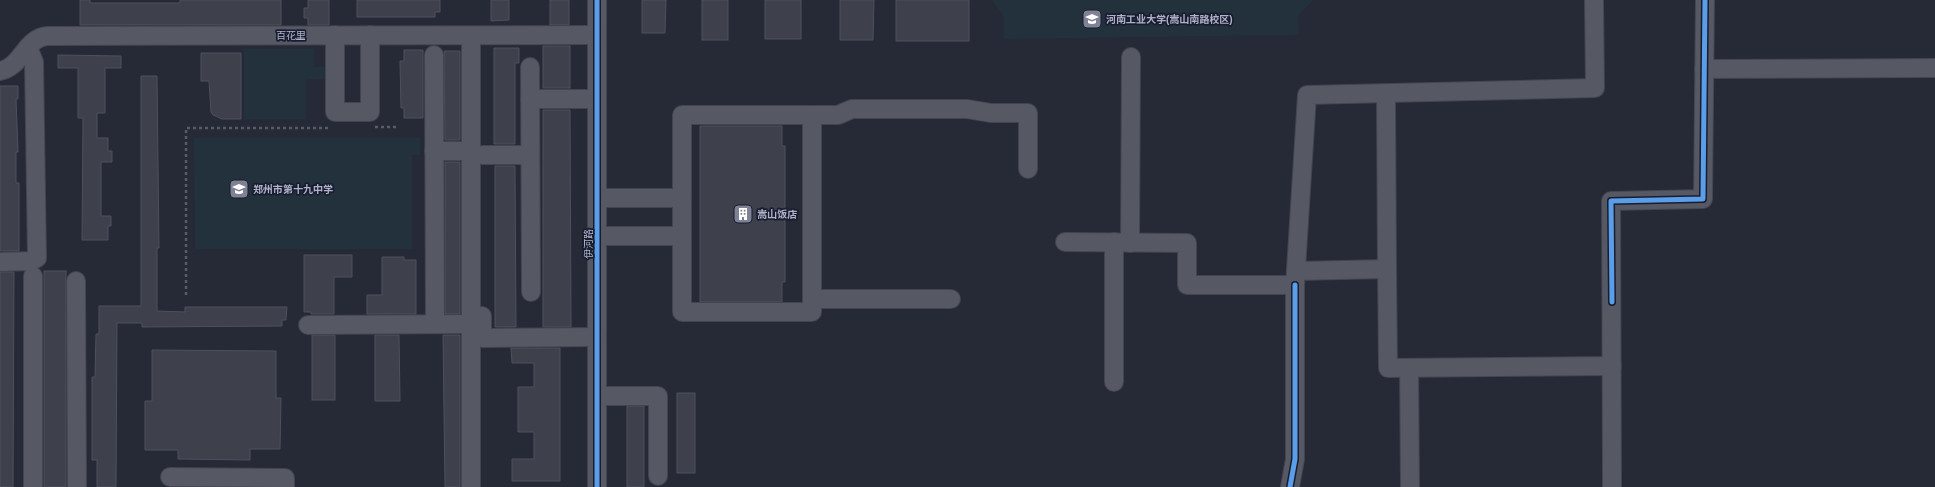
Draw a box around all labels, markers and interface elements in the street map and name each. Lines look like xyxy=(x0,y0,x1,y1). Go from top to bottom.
school or university icon: 河南工业大学(嵩山南路校区) xyxy=(1081,8,1103,30)
place label: 河南工业大学(嵩山南路校区) xyxy=(1106,13,1233,25)
street label: 百花里 xyxy=(276,30,306,41)
school or university icon: 郑州市第十九中学 xyxy=(228,178,250,200)
place label: 郑州市第十九中学 xyxy=(253,183,333,195)
building icon: 嵩山饭店 xyxy=(732,203,754,225)
place label: 嵩山饭店 xyxy=(757,209,797,220)
street label: 伊河路 xyxy=(583,229,594,259)

